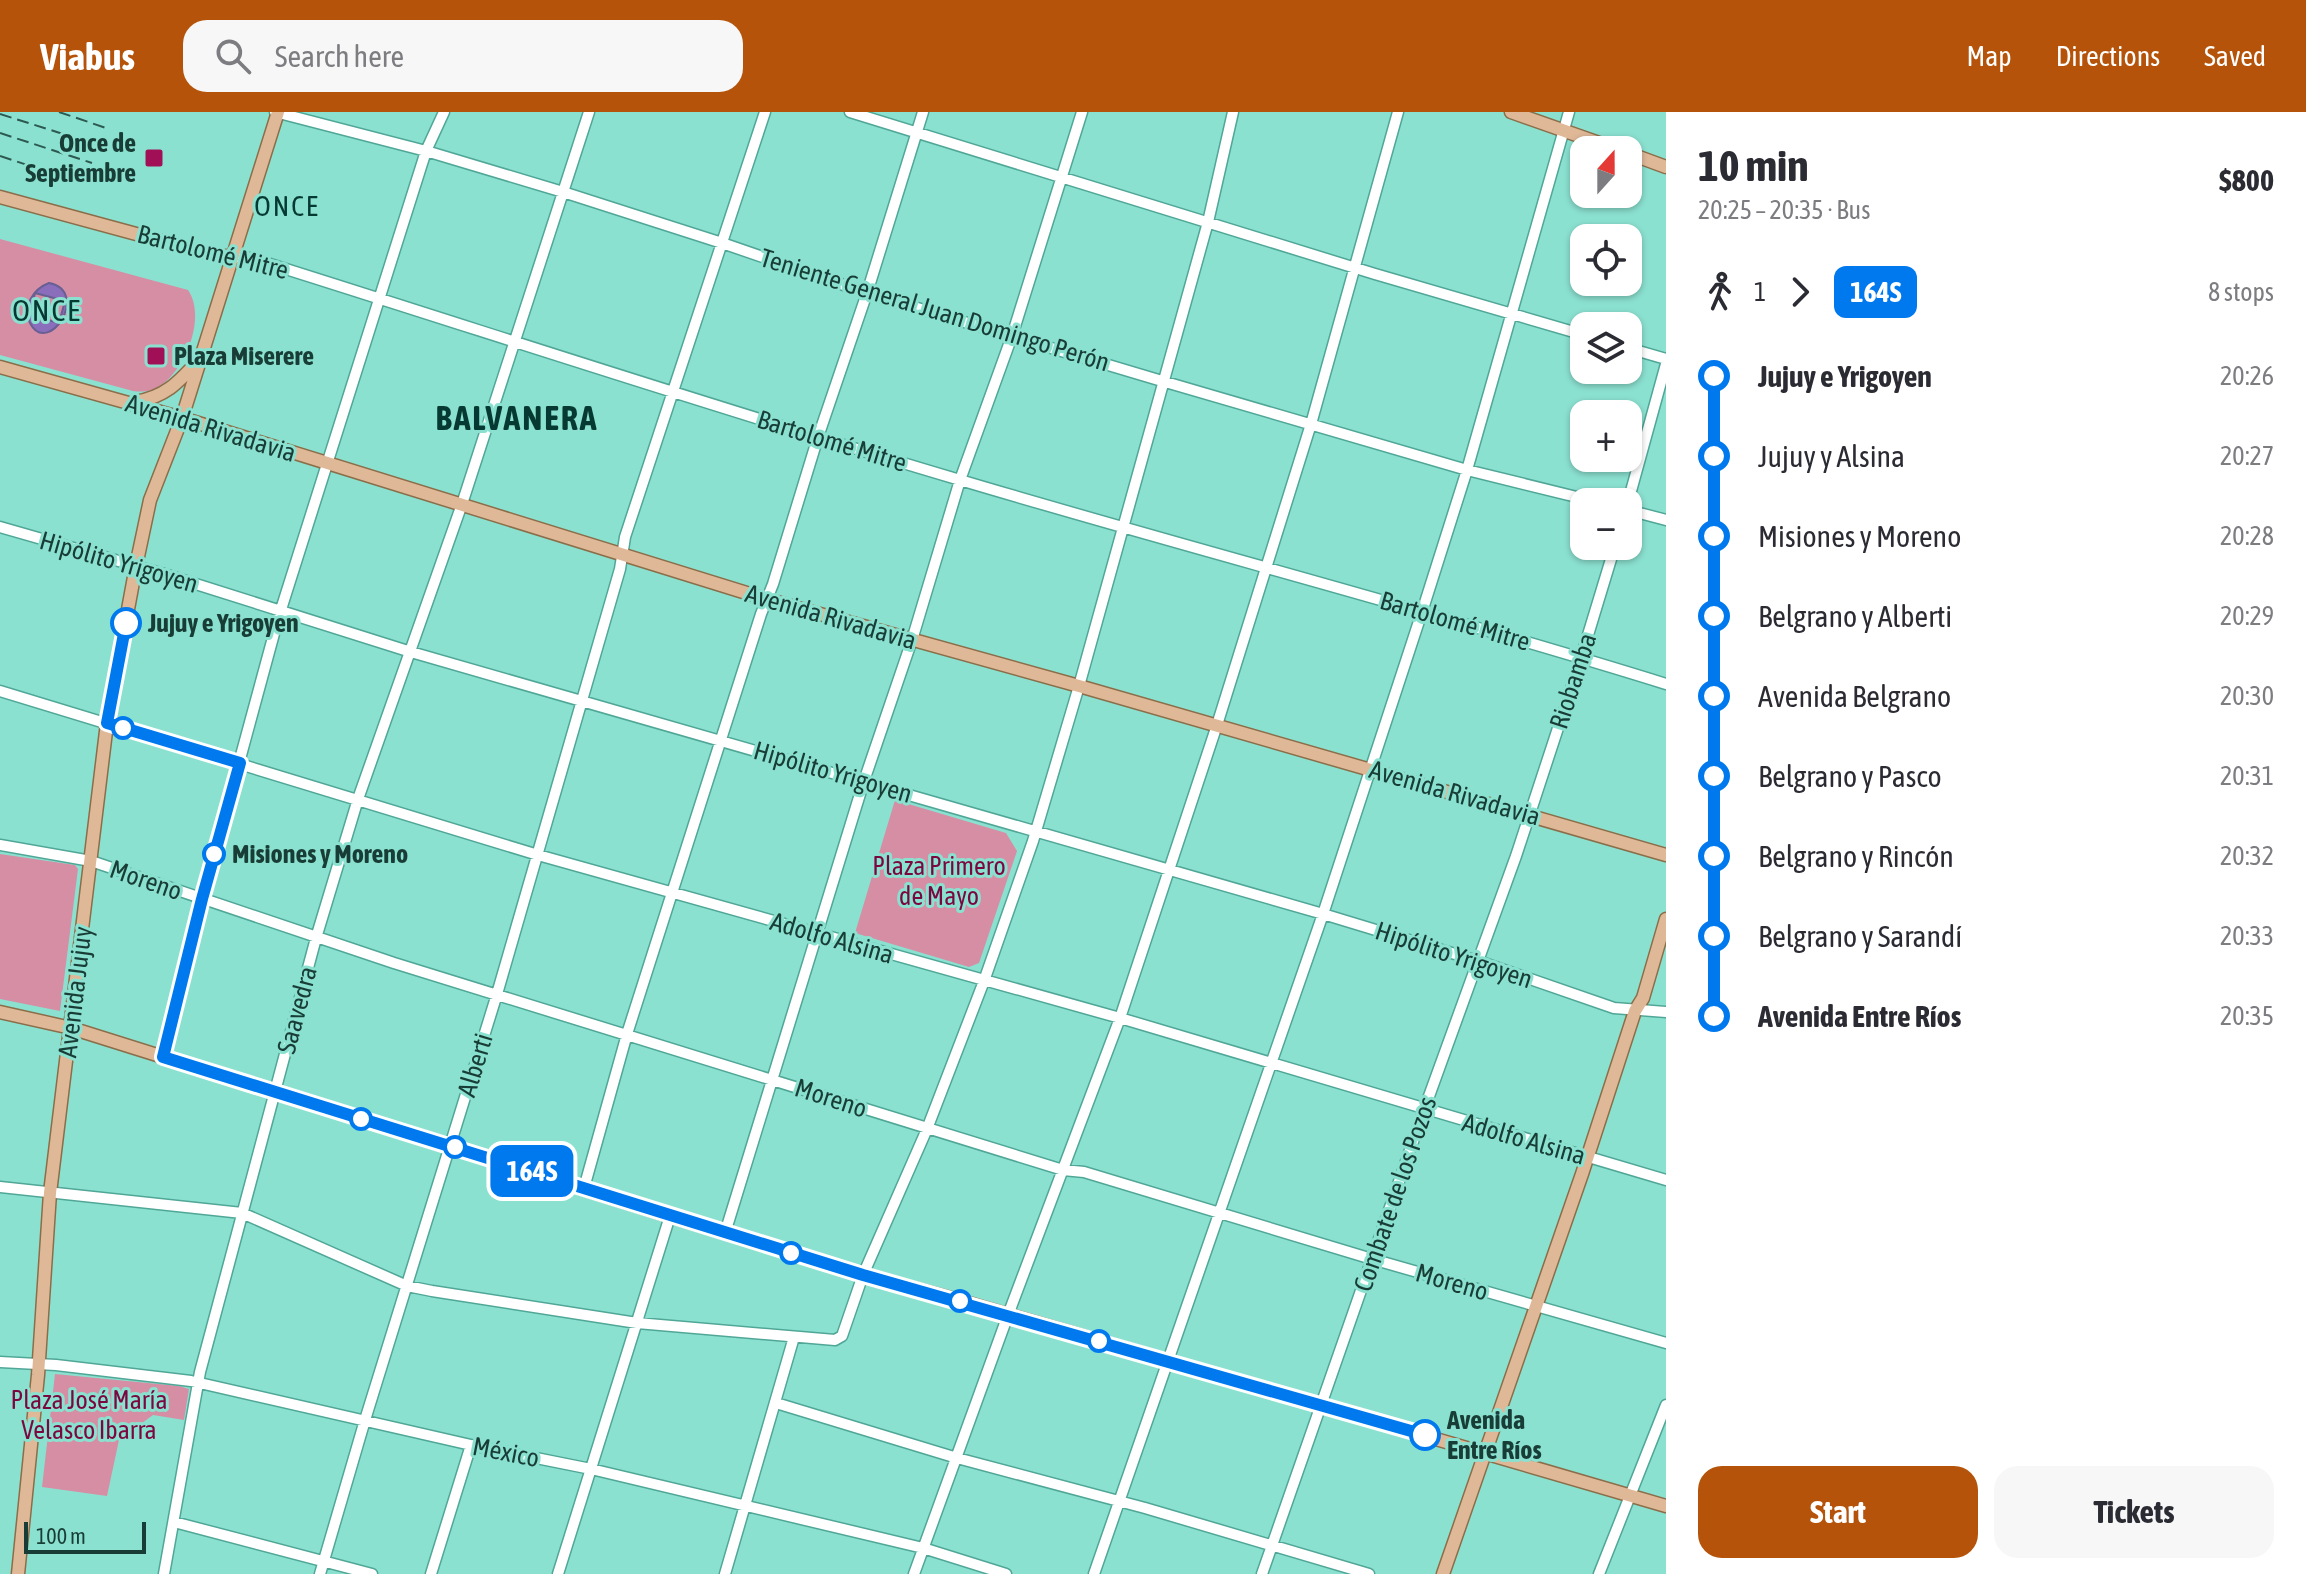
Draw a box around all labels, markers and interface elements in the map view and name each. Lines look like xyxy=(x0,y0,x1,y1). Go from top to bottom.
search box xyxy=(183,20,743,92)
icon: search xyxy=(211,34,255,78)
text: Viabus xyxy=(40,35,135,78)
text: Search here xyxy=(275,39,404,73)
text: Map xyxy=(1967,40,2012,72)
text: Directions xyxy=(2056,40,2160,72)
text: Saved xyxy=(2204,40,2266,72)
place label: Once de Septiembre xyxy=(25,128,136,188)
north arrow xyxy=(1570,136,1642,208)
map controls xyxy=(1570,136,1642,560)
text: 10 min xyxy=(1698,140,1809,190)
marker: Once de Septiembre xyxy=(143,147,165,169)
text: $800 xyxy=(2219,163,2274,197)
district label: ONCE xyxy=(254,190,320,222)
text: 20:25 – 20:35 · Bus xyxy=(1698,195,1870,225)
street label: Bartolomé Mitre xyxy=(134,219,292,285)
button: locate xyxy=(1570,224,1642,296)
street label: Teniente General Juan Domingo Perón xyxy=(757,243,1113,377)
icon: walk xyxy=(1698,270,1742,314)
icon: forward xyxy=(1778,270,1822,314)
text: 164S xyxy=(1850,276,1901,308)
text: 1 xyxy=(1754,277,1766,307)
text: 8 stops xyxy=(2208,277,2274,307)
district label: ONCE xyxy=(12,293,82,327)
button: layers xyxy=(1570,312,1642,384)
place label: Plaza Miserere xyxy=(174,341,314,371)
marker: Plaza Miserere xyxy=(145,345,167,367)
text: Jujuy e Yrigoyen xyxy=(1758,359,1932,393)
text: 20:26 xyxy=(2220,361,2274,391)
street label: Avenida Rivadavia xyxy=(122,388,300,468)
district label: BALVANERA xyxy=(436,398,598,437)
button: + xyxy=(1570,400,1642,472)
street label: Bartolomé Mitre xyxy=(754,404,910,478)
text: Jujuy y Alsina xyxy=(1758,439,1905,473)
text: 20:27 xyxy=(2220,441,2274,471)
button: − xyxy=(1570,488,1642,560)
text: Misiones y Moreno xyxy=(1758,519,1961,553)
text: 20:28 xyxy=(2220,521,2274,551)
street label: Hipólito Yrigoyen xyxy=(36,525,202,599)
street label: Avenida Rivadavia xyxy=(742,578,920,656)
street label: Bartolomé Mitre xyxy=(1377,585,1533,657)
text: Belgrano y Alberti xyxy=(1758,599,1952,633)
text: 20:29 xyxy=(2220,601,2274,631)
marker: Jujuy e Yrigoyen xyxy=(111,608,141,638)
place label: Jujuy e Yrigoyen xyxy=(147,608,299,638)
street label: Riobamba xyxy=(1543,629,1603,733)
text: Avenida Belgrano xyxy=(1758,679,1951,713)
text: 20:30 xyxy=(2220,681,2274,711)
unlabelled marker xyxy=(112,717,134,739)
street label: Hipólito Yrigoyen xyxy=(750,735,916,809)
street label: Avenida Rivadavia xyxy=(1366,754,1544,832)
text: Belgrano y Pasco xyxy=(1758,759,1942,793)
text: 20:31 xyxy=(2220,761,2274,791)
place label: Misiones y Moreno xyxy=(232,839,408,869)
text: Belgrano y Rincón xyxy=(1758,839,1954,873)
text: 20:32 xyxy=(2220,841,2274,871)
marker: Misiones y Moreno xyxy=(203,843,225,865)
park label: Plaza Primero de Mayo xyxy=(872,851,1006,911)
street label: Moreno xyxy=(106,854,186,906)
street label: Adolfo Alsina xyxy=(767,906,897,970)
street label: Hipólito Yrigoyen xyxy=(1372,916,1536,994)
text: Belgrano y Sarandí xyxy=(1758,919,1962,953)
text: 20:33 xyxy=(2220,921,2274,951)
street label: Avenida Jujuy xyxy=(52,925,98,1059)
street label: Saavedra xyxy=(271,963,323,1057)
text: Avenida Entre Ríos xyxy=(1758,999,1961,1033)
text: 20:35 xyxy=(2220,1001,2274,1031)
street label: Alberti xyxy=(451,1030,499,1100)
street label: Moreno xyxy=(791,1072,871,1124)
street label: Combate de los Pozos xyxy=(1348,1093,1442,1295)
street label: Adolfo Alsina xyxy=(1459,1107,1589,1171)
unlabelled marker xyxy=(350,1108,372,1130)
unlabelled marker xyxy=(444,1136,466,1158)
line badge: 164S xyxy=(476,1145,588,1197)
text: 164S xyxy=(506,1155,558,1187)
unlabelled marker xyxy=(780,1242,802,1264)
street label: Moreno xyxy=(1412,1257,1492,1307)
unlabelled marker xyxy=(949,1290,971,1312)
unlabelled marker xyxy=(1088,1330,1110,1352)
park label: Plaza José María Velasco Ibarra xyxy=(10,1385,168,1445)
place label: Avenida Entre Ríos xyxy=(1446,1405,1542,1465)
marker: Avenida Entre Ríos xyxy=(1410,1420,1440,1450)
street label: México xyxy=(470,1431,542,1473)
button: Start xyxy=(1698,1466,1978,1558)
button: Tickets xyxy=(1994,1466,2274,1558)
scale bar xyxy=(24,1518,146,1554)
text: 100 m xyxy=(36,1523,86,1549)

